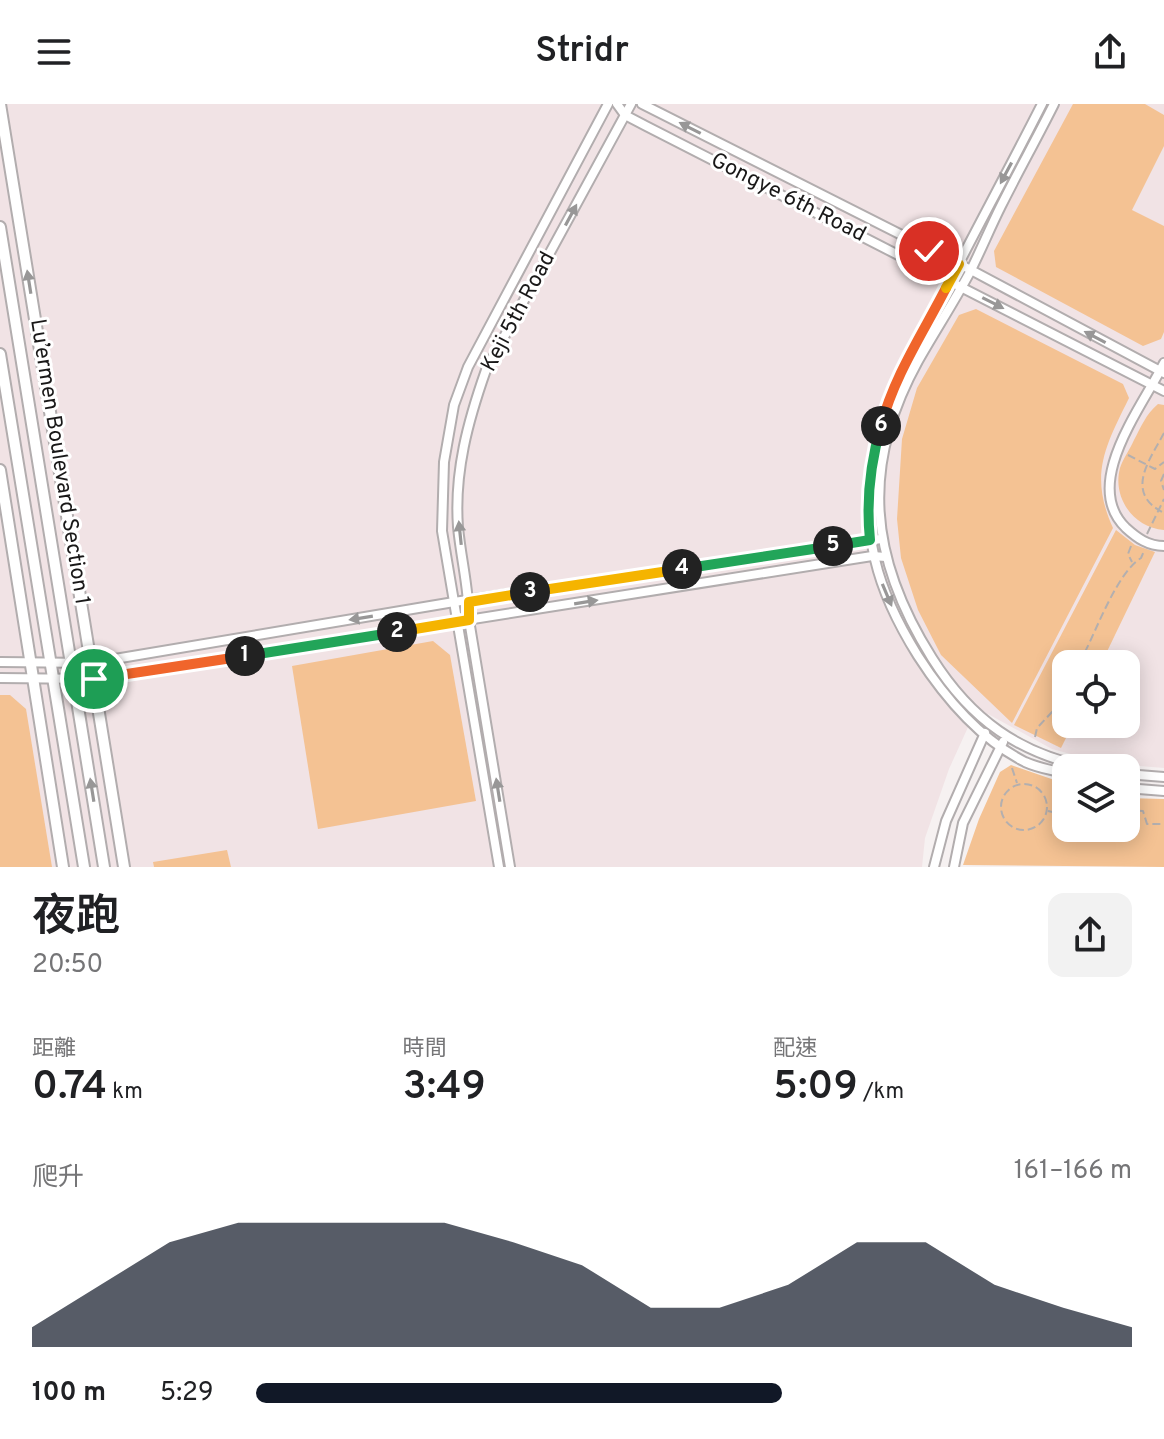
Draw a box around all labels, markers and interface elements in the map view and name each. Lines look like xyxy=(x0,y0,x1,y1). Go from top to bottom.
text: Stridr xyxy=(535,29,629,75)
icon: menu xyxy=(32,30,76,74)
icon: share xyxy=(1088,30,1132,74)
one-way arrow xyxy=(678,122,701,135)
street label: Gongye 6th Road xyxy=(706,147,870,249)
one-way arrow xyxy=(1000,162,1013,185)
one-way arrow xyxy=(565,204,578,227)
pin xyxy=(895,217,963,285)
icon: check xyxy=(907,229,951,273)
street label: Keji 5th Road xyxy=(476,247,562,377)
one-way arrow xyxy=(23,269,35,294)
one-way arrow xyxy=(982,297,1005,310)
street label: Lu’ermen Boulevard Section 1 xyxy=(23,317,95,607)
one-way arrow xyxy=(1084,330,1106,344)
pin: 6 xyxy=(861,406,901,446)
text: 6 xyxy=(874,412,888,439)
one-way arrow xyxy=(453,520,466,545)
pin: 5 xyxy=(813,526,853,566)
text: 5 xyxy=(826,532,840,559)
pin: 4 xyxy=(662,549,702,589)
text: 4 xyxy=(675,555,689,582)
pin: 3 xyxy=(510,572,550,612)
text: 3 xyxy=(523,578,537,605)
one-way arrow xyxy=(881,583,894,607)
one-way arrow xyxy=(573,595,598,607)
one-way arrow xyxy=(348,612,373,624)
pin: 2 xyxy=(377,612,417,652)
text: 2 xyxy=(390,618,404,645)
pin: 1 xyxy=(225,636,265,676)
text: 1 xyxy=(241,642,249,669)
pin xyxy=(60,645,128,713)
map controls xyxy=(1052,650,1140,842)
button: locate xyxy=(1052,650,1140,738)
icon: arrive xyxy=(72,657,116,701)
button: layers xyxy=(1052,754,1140,842)
one-way arrow xyxy=(85,777,98,802)
one-way arrow xyxy=(491,777,503,802)
text: 夜跑 xyxy=(32,891,120,947)
button: share xyxy=(1048,893,1132,977)
text: 20:50 xyxy=(32,949,103,982)
text: 距離 xyxy=(32,1036,76,1063)
text: 時間 xyxy=(403,1036,447,1063)
text: 配速 xyxy=(773,1036,817,1063)
text: 0.74 xyxy=(32,1063,107,1113)
text: 3:49 xyxy=(403,1063,486,1113)
text: 5:09 xyxy=(773,1063,858,1113)
text: km xyxy=(107,1079,143,1106)
text: /km xyxy=(858,1079,904,1106)
text: 161–166 m xyxy=(1014,1155,1132,1188)
text: 爬升 xyxy=(32,1162,84,1195)
text: 100 m xyxy=(32,1377,106,1410)
text: 5:29 xyxy=(160,1377,213,1410)

